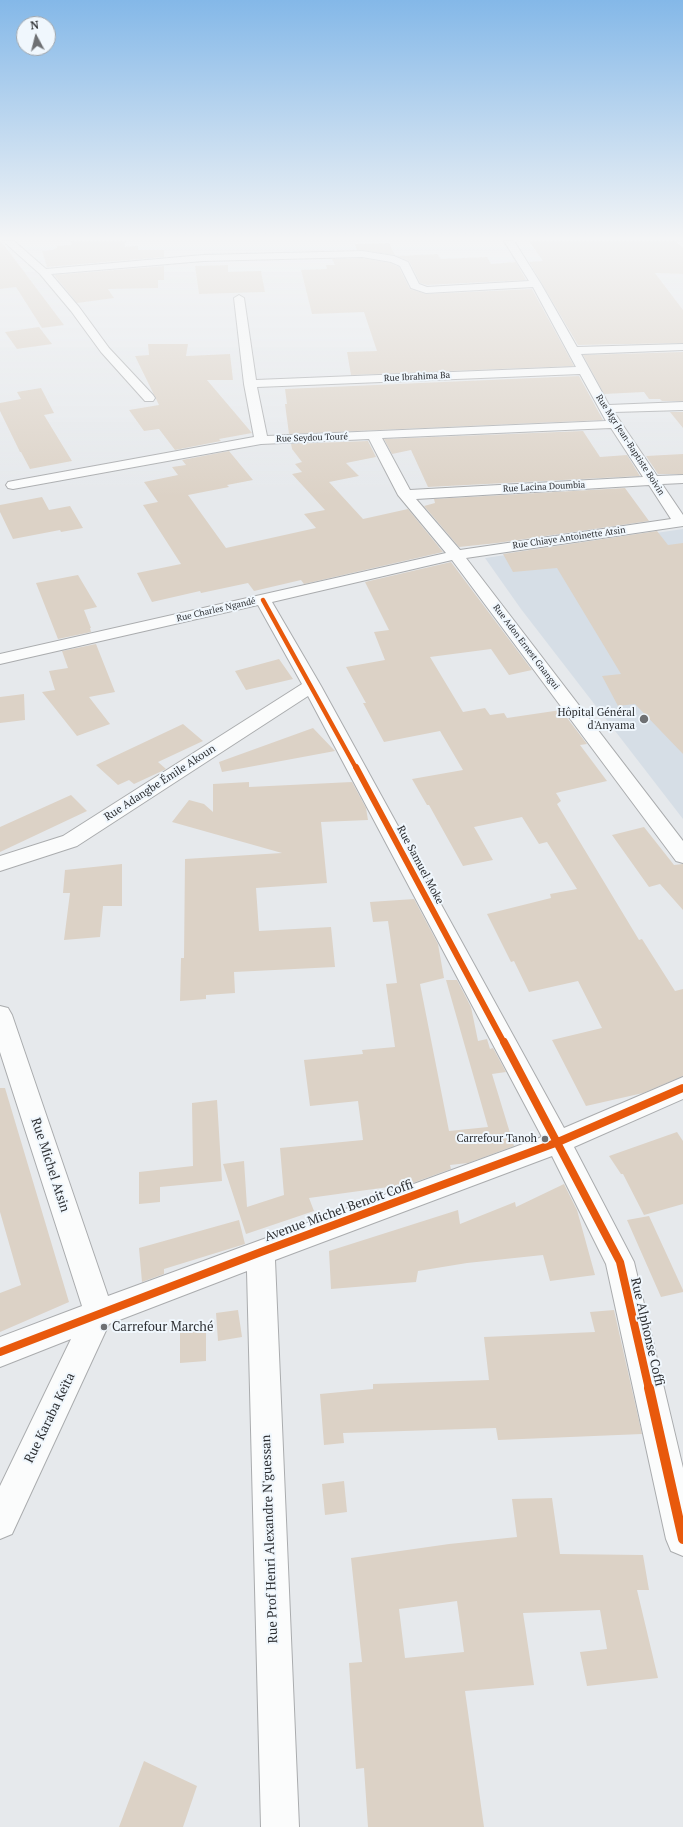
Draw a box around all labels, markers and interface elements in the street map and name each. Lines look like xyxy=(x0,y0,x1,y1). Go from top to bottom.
north arrow xyxy=(16,16,56,56)
text: N xyxy=(30,18,40,33)
street label: Rue Ibrahima Ba xyxy=(384,370,450,384)
street label: Rue Mgr Jean-Baptiste Boivin xyxy=(593,393,667,497)
street label: Rue Seydou Touré xyxy=(276,431,348,445)
street label: Rue Lacina Doumbia xyxy=(503,479,585,495)
street label: Rue Chiaye Antoinette Atsin xyxy=(512,525,626,551)
street label: Rue Charles Ngandé xyxy=(175,596,257,624)
street label: Rue Adon Ernest Gnangui xyxy=(491,603,561,691)
place label: Hôpital Général d'Anyama xyxy=(557,706,635,732)
marker: Hôpital Général d'Anyama xyxy=(638,713,650,725)
street label: Rue Adangbe Émile Akoun xyxy=(102,742,218,824)
street label: Rue Samuel Moke xyxy=(394,823,446,907)
street label: Rue Michel Atsin xyxy=(27,1116,73,1214)
place label: Carrefour Tanoh xyxy=(456,1132,537,1146)
marker: Carrefour Tanoh xyxy=(540,1134,550,1144)
street label: Avenue Michel Benoit Coffi xyxy=(263,1177,415,1245)
street label: Rue Alphonse Coffi xyxy=(627,1276,667,1388)
place label: Carrefour Marché xyxy=(112,1319,214,1335)
marker: Carrefour Marché xyxy=(99,1322,109,1332)
street label: Rue Karaba Keïta xyxy=(21,1370,79,1466)
street label: Rue Prof Henri Alexandre N'guessan xyxy=(259,1434,281,1644)

